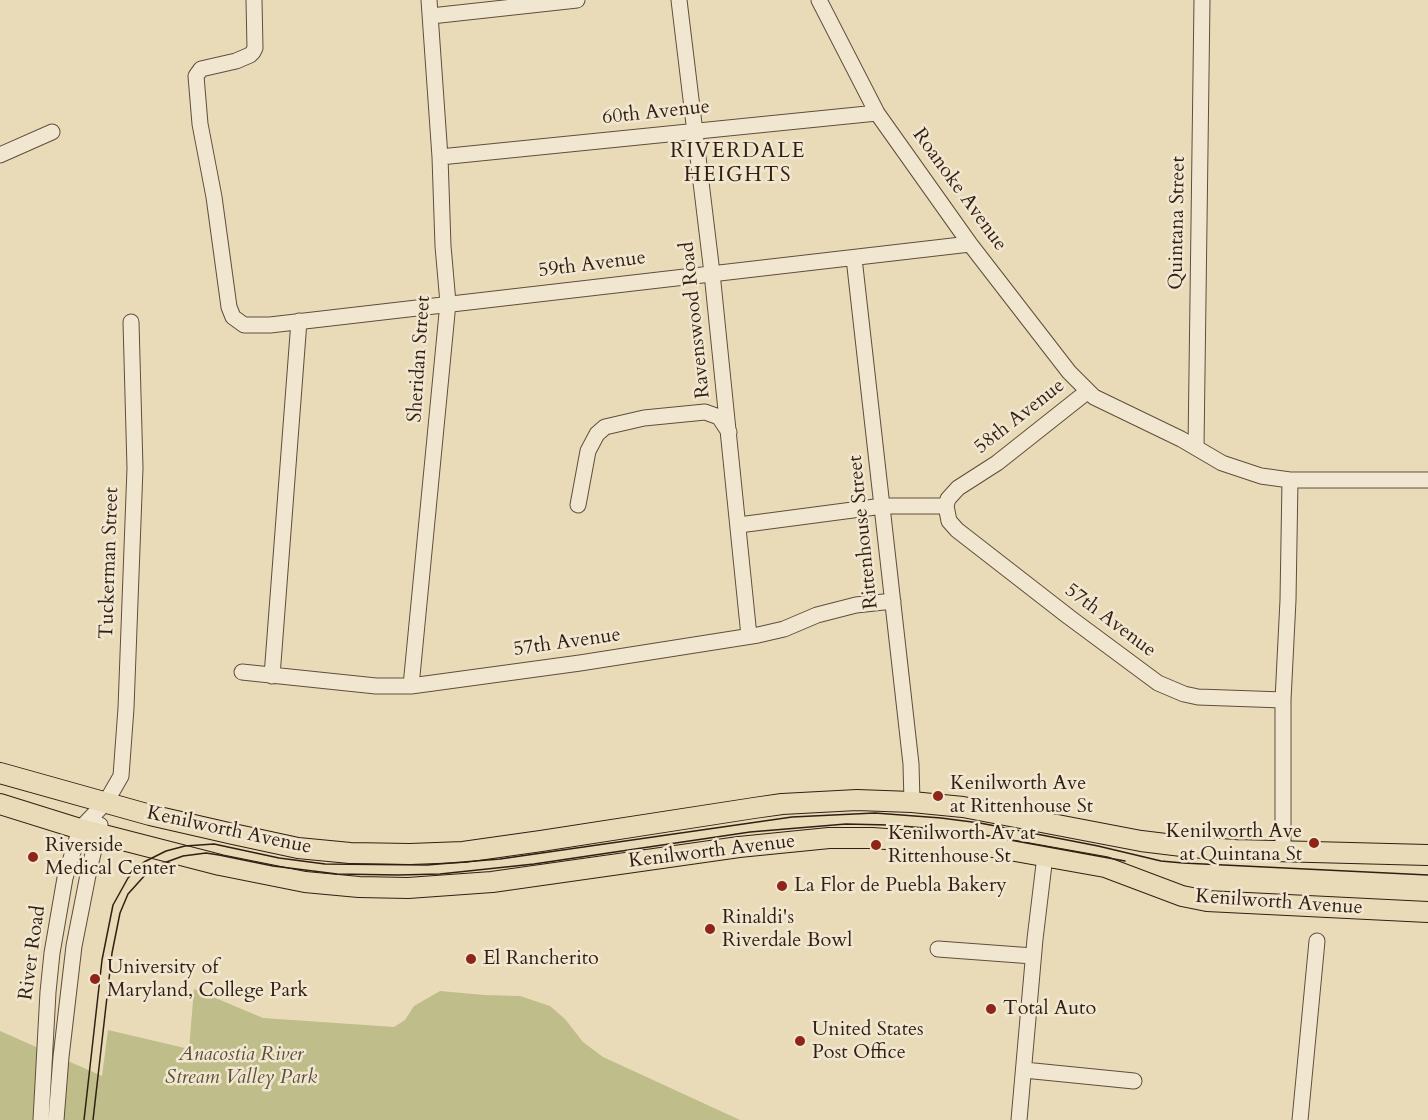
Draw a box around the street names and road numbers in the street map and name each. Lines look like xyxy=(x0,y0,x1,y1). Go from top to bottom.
street label: 60th Avenue xyxy=(601,95,711,131)
street label: Roanoke Avenue xyxy=(907,124,1011,256)
street label: Quintana Street xyxy=(1165,156,1191,290)
street label: Ravenswood Road xyxy=(676,240,716,400)
street label: 59th Avenue xyxy=(537,247,647,283)
street label: Sheridan Street xyxy=(404,295,436,423)
street label: 58th Avenue xyxy=(970,374,1070,460)
street label: Rittenhouse Street xyxy=(844,454,884,610)
street label: Tuckerman Street xyxy=(95,486,125,640)
street label: 57th Avenue xyxy=(1060,579,1160,663)
street label: 57th Avenue xyxy=(512,624,622,662)
street label: Kenilworth Avenue xyxy=(144,802,314,860)
street label: Kenilworth Avenue xyxy=(627,830,797,874)
street label: Kenilworth Avenue xyxy=(1195,885,1363,921)
street label: River Road xyxy=(14,904,52,1002)

